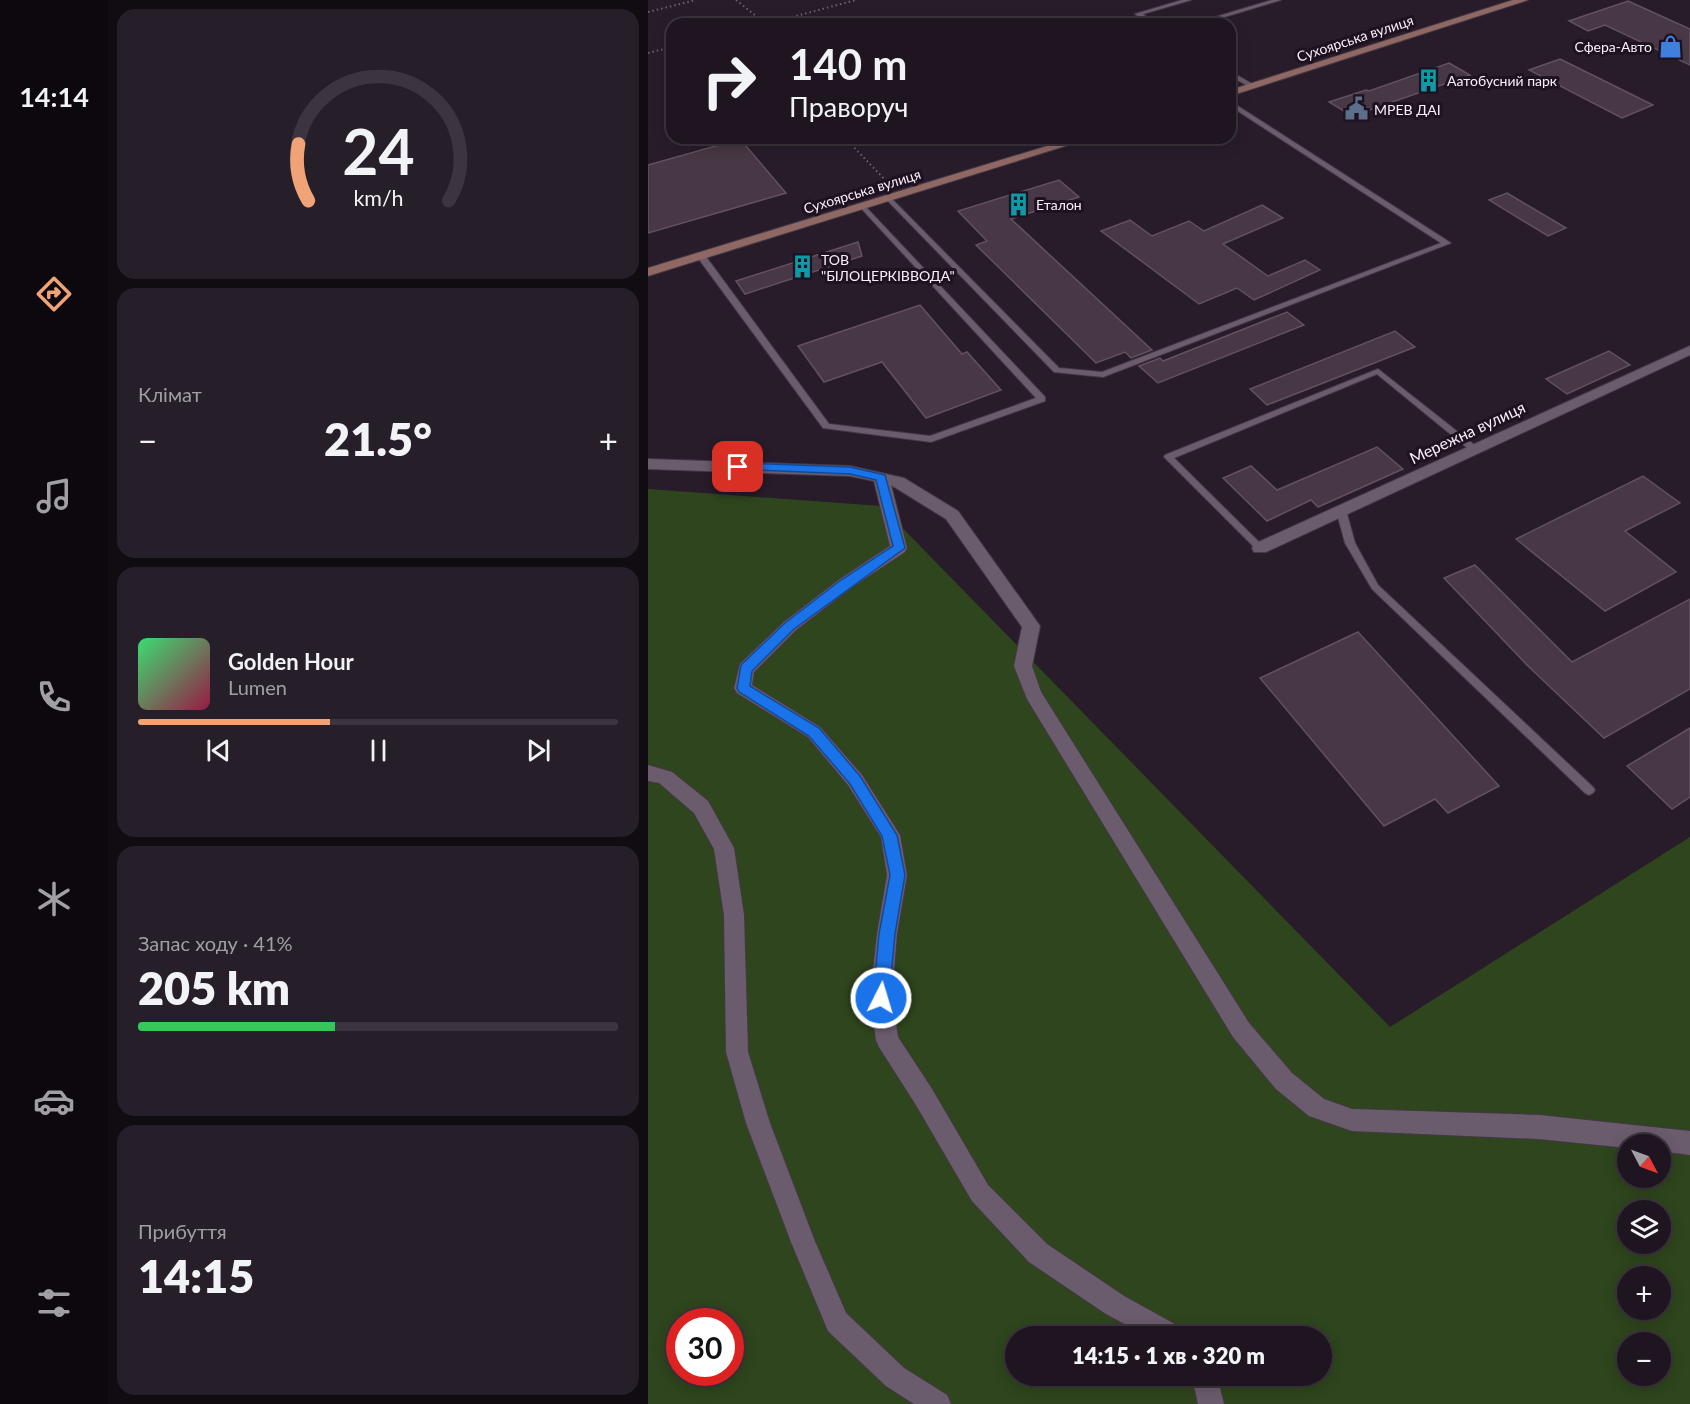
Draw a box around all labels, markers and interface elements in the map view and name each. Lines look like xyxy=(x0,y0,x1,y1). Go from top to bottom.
street label: Сухоярська вулиця xyxy=(1294,11,1416,65)
shop icon: Сфера-Авто xyxy=(1657,33,1683,59)
place label: Сфера-Авто xyxy=(1575,38,1652,55)
text: 140 m xyxy=(789,39,907,89)
icon: right xyxy=(690,42,768,120)
building icon: Аатобусний парк xyxy=(1416,67,1442,93)
place label: Аатобусний парк xyxy=(1447,72,1558,89)
text: 14:14 xyxy=(19,80,89,113)
text: Праворуч xyxy=(789,90,909,123)
public building icon: МРЕВ ДАІ xyxy=(1343,96,1369,122)
place label: МРЕВ ДАІ xyxy=(1374,101,1441,118)
text: 24 xyxy=(342,113,414,188)
street label: Сухоярська вулиця xyxy=(801,165,923,217)
text: km/h xyxy=(353,185,403,211)
building icon: Еталон xyxy=(1005,191,1031,217)
place label: Еталон xyxy=(1036,196,1082,213)
place label: ТОВ "БІЛОЦЕРКІВВОДА" xyxy=(821,251,955,284)
building icon: ТОВ "БІЛОЦЕРКІВВОДА" xyxy=(790,254,816,280)
icon: directions xyxy=(33,273,75,315)
text: Клімат xyxy=(138,382,202,406)
street label: Мережна вулиця xyxy=(1406,397,1528,467)
text: 21.5° xyxy=(324,412,432,466)
text: − xyxy=(138,420,157,460)
text: + xyxy=(599,420,618,460)
pin xyxy=(712,441,763,492)
icon: arrive xyxy=(721,450,754,483)
icon: music xyxy=(33,475,75,517)
text: Golden Hour xyxy=(228,648,354,675)
text: Lumen xyxy=(228,675,287,699)
icon: phone xyxy=(33,676,75,718)
icon: previous xyxy=(202,734,235,767)
icon: pause xyxy=(362,734,395,767)
icon: next xyxy=(522,734,555,767)
icon: climate xyxy=(33,878,75,920)
text: Запас ходу · 41% xyxy=(138,931,293,955)
text: 205 km xyxy=(138,961,290,1015)
position arrow xyxy=(849,966,913,1030)
icon: car xyxy=(33,1080,75,1122)
north arrow xyxy=(1617,1134,1671,1188)
map controls xyxy=(1617,1134,1671,1386)
button: layers xyxy=(1617,1200,1671,1254)
text: Прибуття xyxy=(138,1219,227,1243)
text: 14:15 xyxy=(138,1249,254,1303)
button: + xyxy=(1617,1266,1671,1320)
icon: filters xyxy=(33,1282,75,1324)
speed limit sign: 30 xyxy=(666,1308,744,1386)
button: − xyxy=(1617,1332,1671,1386)
text: 14:15 · 1 хв · 320 m xyxy=(1072,1342,1265,1369)

